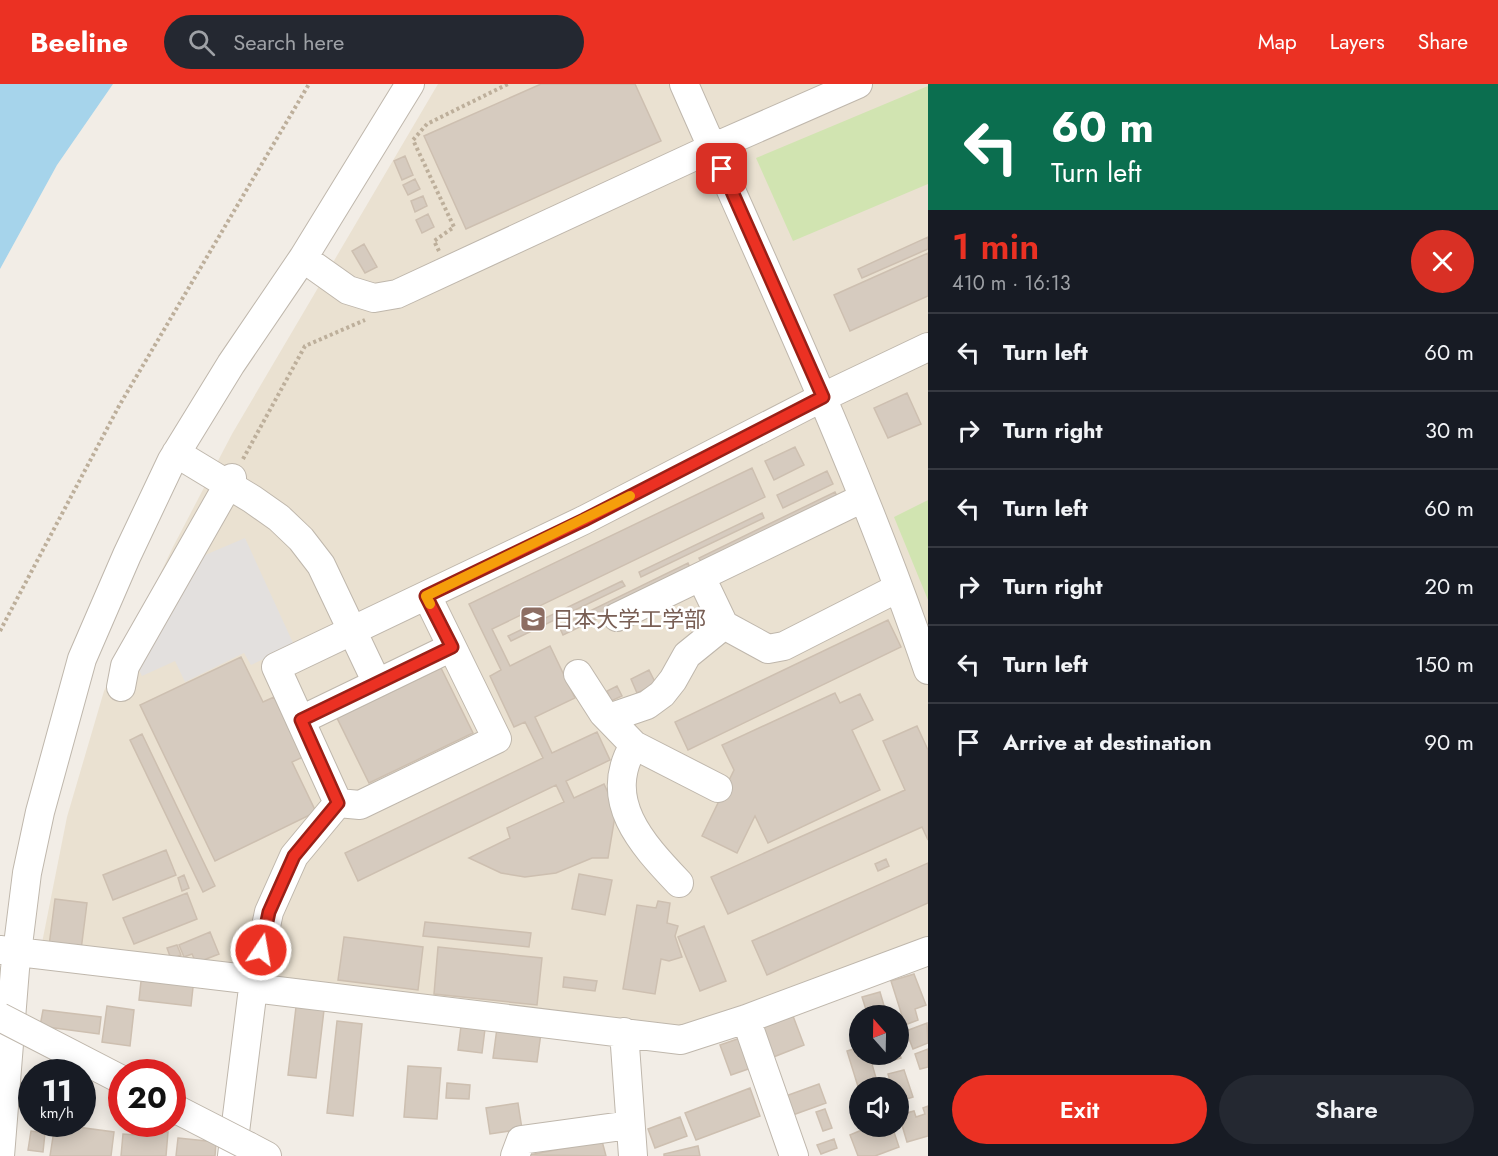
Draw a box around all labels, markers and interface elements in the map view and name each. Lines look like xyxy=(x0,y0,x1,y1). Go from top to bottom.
search box xyxy=(164,15,584,69)
text: Beeline xyxy=(30,22,128,63)
icon: search xyxy=(185,26,218,59)
text: Search here xyxy=(233,26,344,58)
text: Map xyxy=(1258,27,1297,57)
text: Layers xyxy=(1330,27,1385,57)
text: Share xyxy=(1418,27,1468,57)
text: 60 m xyxy=(1051,97,1154,158)
icon: left xyxy=(952,108,1030,186)
pin xyxy=(696,143,747,194)
icon: arrive xyxy=(705,152,738,185)
text: Turn left xyxy=(1051,153,1141,192)
text: 1 min xyxy=(952,220,1039,272)
button: close xyxy=(1411,230,1474,293)
text: 410 m · 16:13 xyxy=(952,269,1071,298)
icon: left xyxy=(952,336,985,369)
text: Turn left xyxy=(1003,336,1088,368)
text: 60 m xyxy=(1424,336,1474,368)
icon: right xyxy=(952,414,985,447)
text: Turn right xyxy=(1003,414,1103,446)
text: 30 m xyxy=(1425,414,1474,446)
icon: left xyxy=(952,492,985,525)
text: Turn left xyxy=(1003,492,1088,524)
text: 60 m xyxy=(1424,492,1474,524)
icon: right xyxy=(952,570,985,603)
text: Turn right xyxy=(1003,570,1103,602)
text: 20 m xyxy=(1425,570,1474,602)
place label: 日本大学工学部 xyxy=(552,603,706,635)
school or university icon: 日本大学工学部 xyxy=(518,604,548,634)
icon: left xyxy=(952,648,985,681)
text: Turn left xyxy=(1003,648,1088,680)
text: 150 m xyxy=(1415,648,1474,680)
icon: arrive xyxy=(952,726,985,759)
text: Arrive at destination xyxy=(1003,726,1212,758)
text: 90 m xyxy=(1424,726,1474,758)
position arrow xyxy=(229,918,293,982)
north arrow xyxy=(849,1005,909,1065)
map controls xyxy=(849,1005,909,1137)
speed limit sign: 20 xyxy=(108,1059,186,1137)
text: 11 xyxy=(42,1069,72,1112)
button: Exit xyxy=(952,1075,1207,1144)
button: Share xyxy=(1219,1075,1474,1144)
button: sound xyxy=(849,1077,909,1137)
text: km/h xyxy=(40,1102,74,1124)

